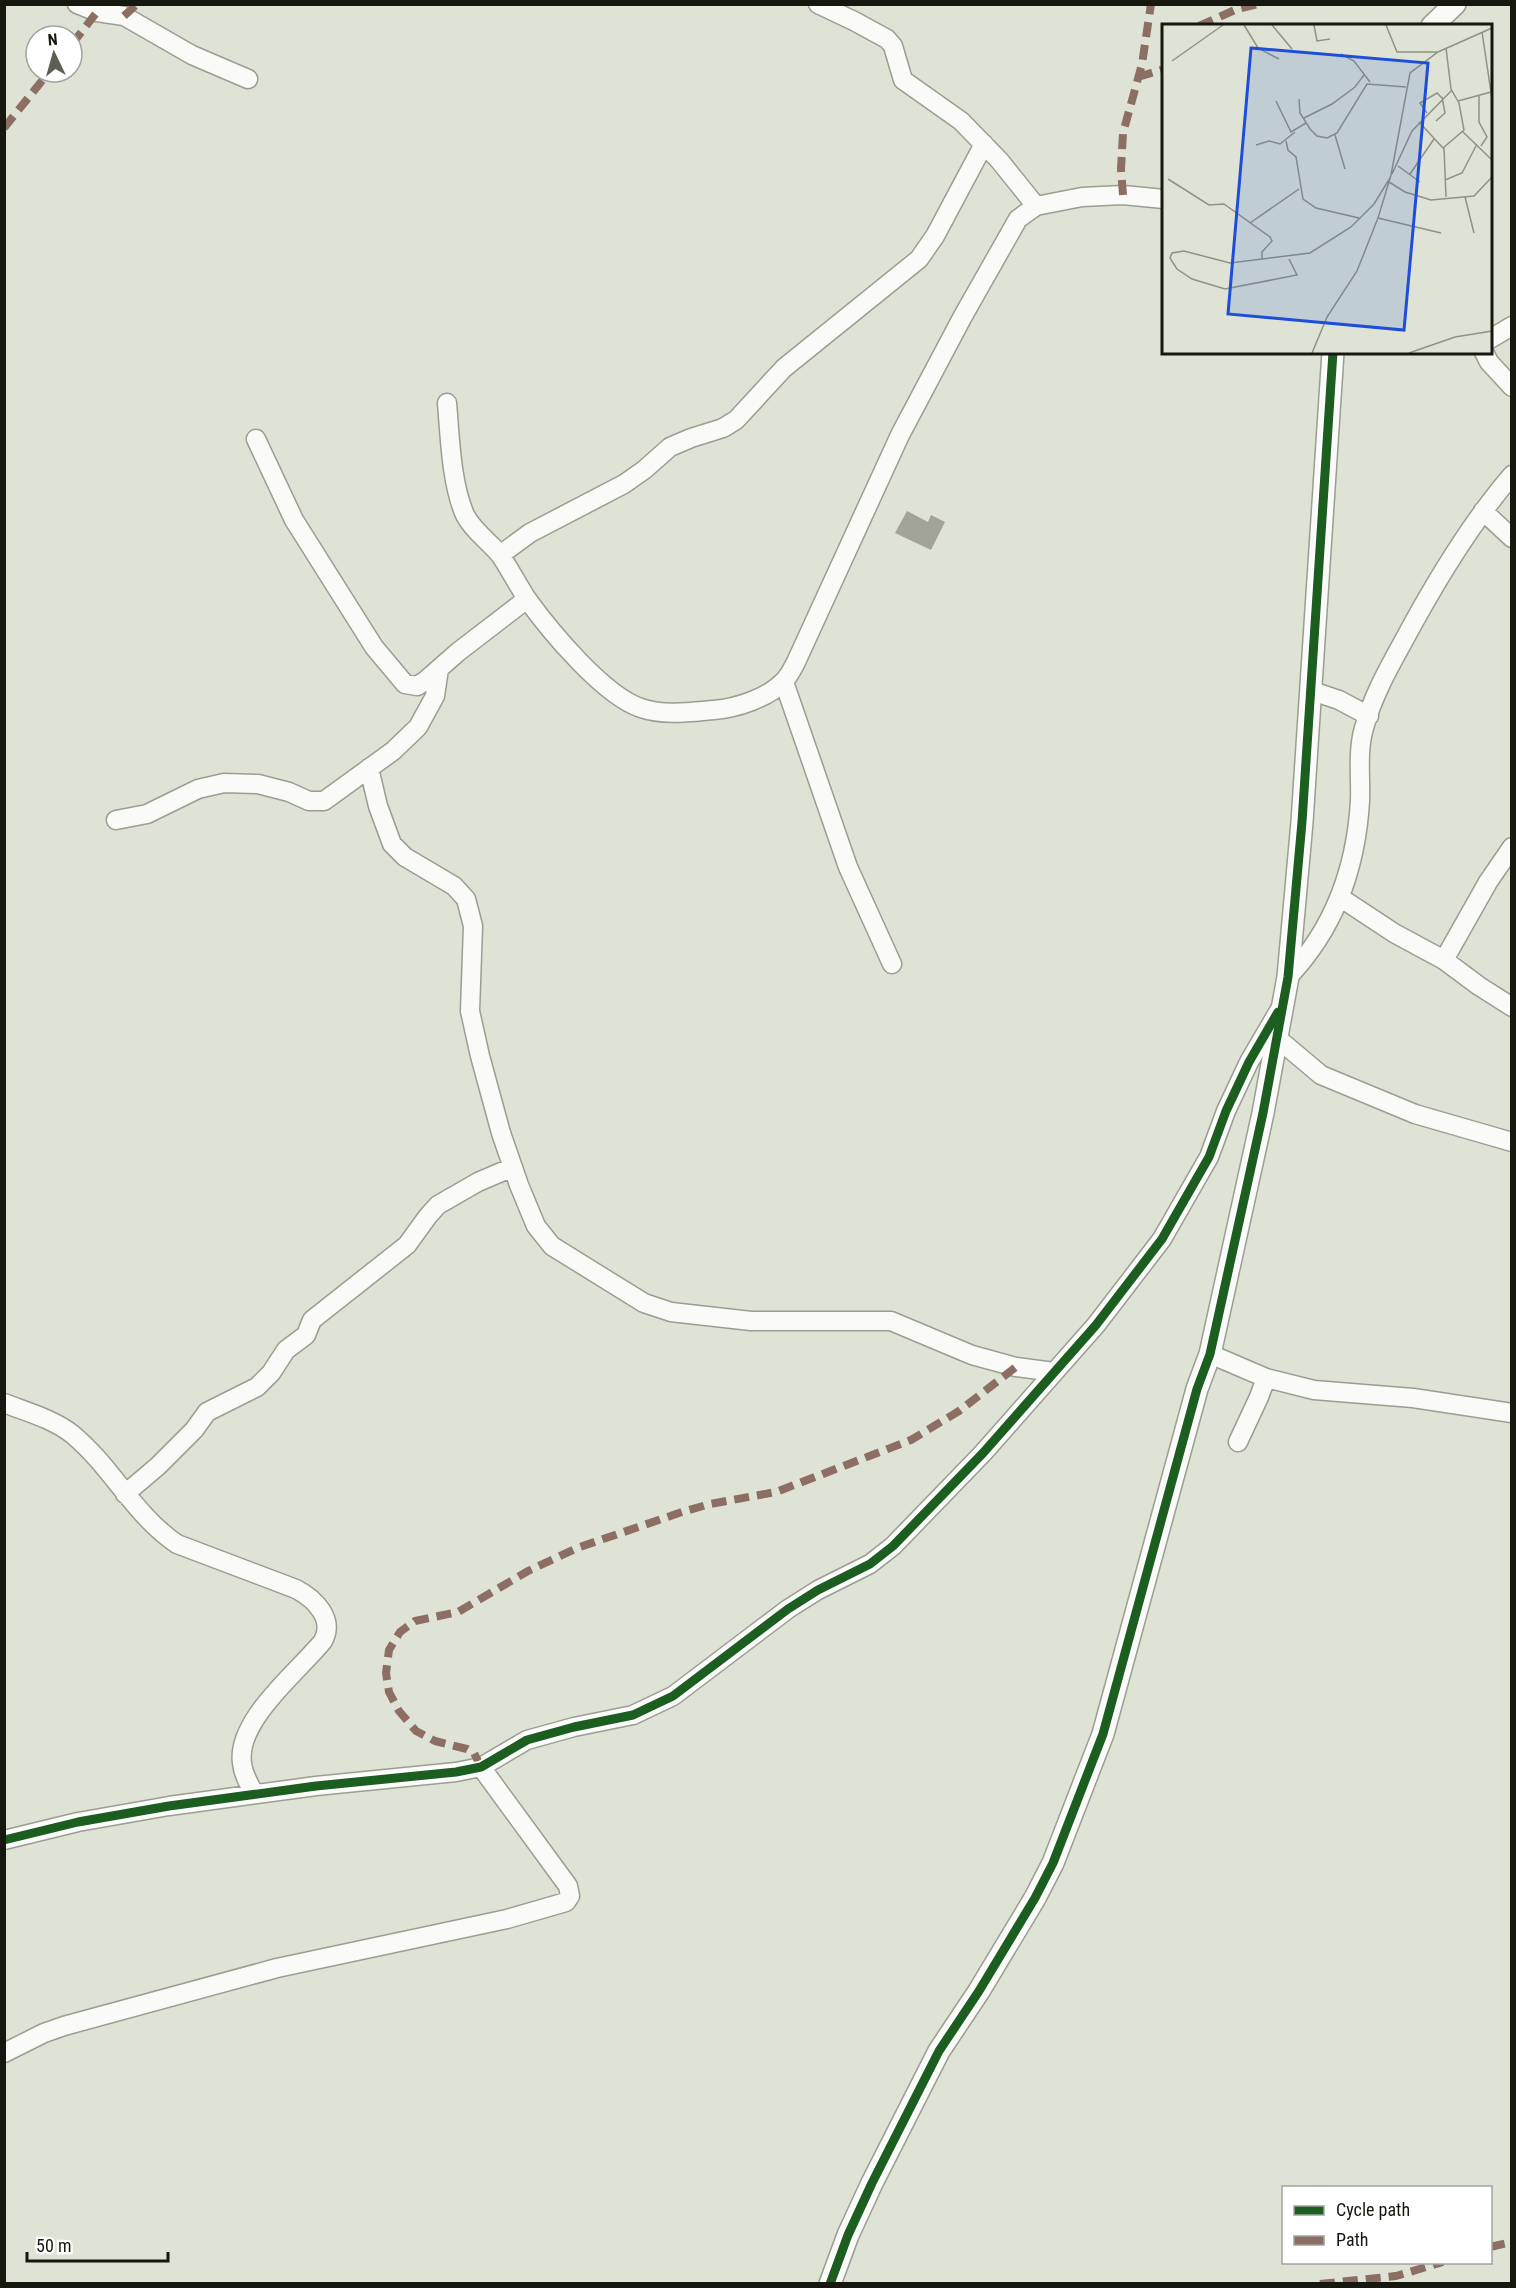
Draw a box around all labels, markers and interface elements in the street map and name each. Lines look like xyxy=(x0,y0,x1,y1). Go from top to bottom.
north arrow xyxy=(24,24,84,84)
inset map xyxy=(1162,24,1492,354)
text: N xyxy=(47,30,58,49)
legend xyxy=(1282,2186,1492,2264)
text: Cycle path xyxy=(1336,2199,1410,2220)
scale bar xyxy=(27,2225,168,2263)
text: Path xyxy=(1336,2229,1369,2250)
text: 50 m xyxy=(36,2235,71,2256)

